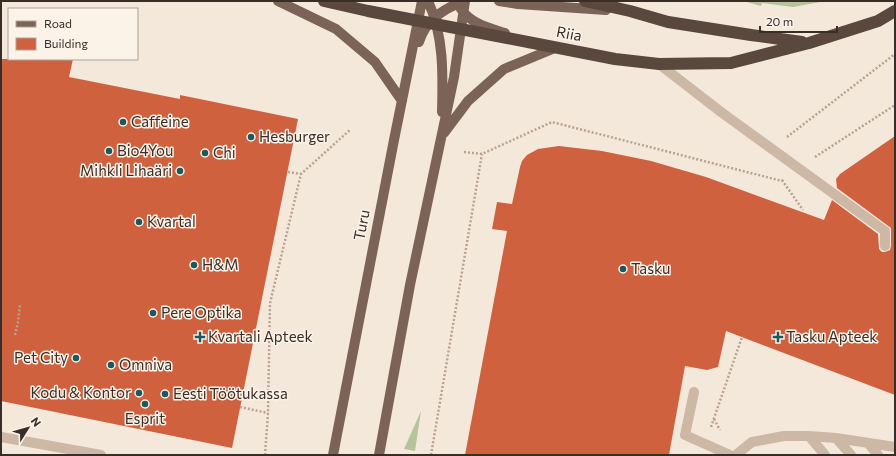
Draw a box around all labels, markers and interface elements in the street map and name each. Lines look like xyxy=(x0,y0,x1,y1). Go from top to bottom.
legend xyxy=(8,8,138,60)
scale bar xyxy=(760,8,837,34)
text: 20 m xyxy=(766,14,793,28)
text: Road xyxy=(44,16,72,30)
street label: Riia xyxy=(555,22,583,44)
text: Building xyxy=(44,36,88,50)
place label: Caffeine xyxy=(131,112,189,130)
marker: Caffeine xyxy=(118,117,128,127)
place label: Hesburger xyxy=(259,127,330,145)
marker: Hesburger xyxy=(246,132,256,142)
place label: Bio4You xyxy=(117,141,173,159)
place label: Chi xyxy=(213,143,236,161)
marker: Bio4You xyxy=(104,146,114,156)
marker: Chi xyxy=(200,148,210,158)
place label: Mihkli Lihaäri xyxy=(80,161,172,179)
marker: Mihkli Lihaäri xyxy=(175,166,185,176)
street label: Turu xyxy=(349,208,373,242)
place label: Kvartal xyxy=(147,212,196,230)
marker: Kvartal xyxy=(134,217,144,227)
place label: H&M xyxy=(202,255,239,273)
place label: Tasku xyxy=(631,259,671,277)
marker: H&M xyxy=(189,260,199,270)
marker: Tasku xyxy=(618,264,628,274)
place label: Pere Optika xyxy=(161,303,242,321)
marker: Pere Optika xyxy=(148,308,158,318)
place label: Kvartali Apteek xyxy=(208,327,313,345)
place label: Tasku Apteek xyxy=(786,327,877,345)
marker: Kvartali Apteek xyxy=(195,332,205,342)
marker: Tasku Apteek xyxy=(773,332,783,342)
place label: Pet City xyxy=(14,348,68,366)
marker: Pet City xyxy=(71,353,81,363)
place label: Omniva xyxy=(119,355,172,373)
marker: Omniva xyxy=(106,360,116,370)
place label: Kodu & Kontor xyxy=(31,383,131,401)
place label: Eesti Töötukassa xyxy=(173,384,288,402)
marker: Kodu & Kontor xyxy=(134,388,144,398)
marker: Eesti Töötukassa xyxy=(160,389,170,399)
marker: Esprit xyxy=(140,399,150,409)
north arrow xyxy=(8,408,48,448)
place label: Esprit xyxy=(125,409,165,427)
text: N xyxy=(29,414,44,429)

